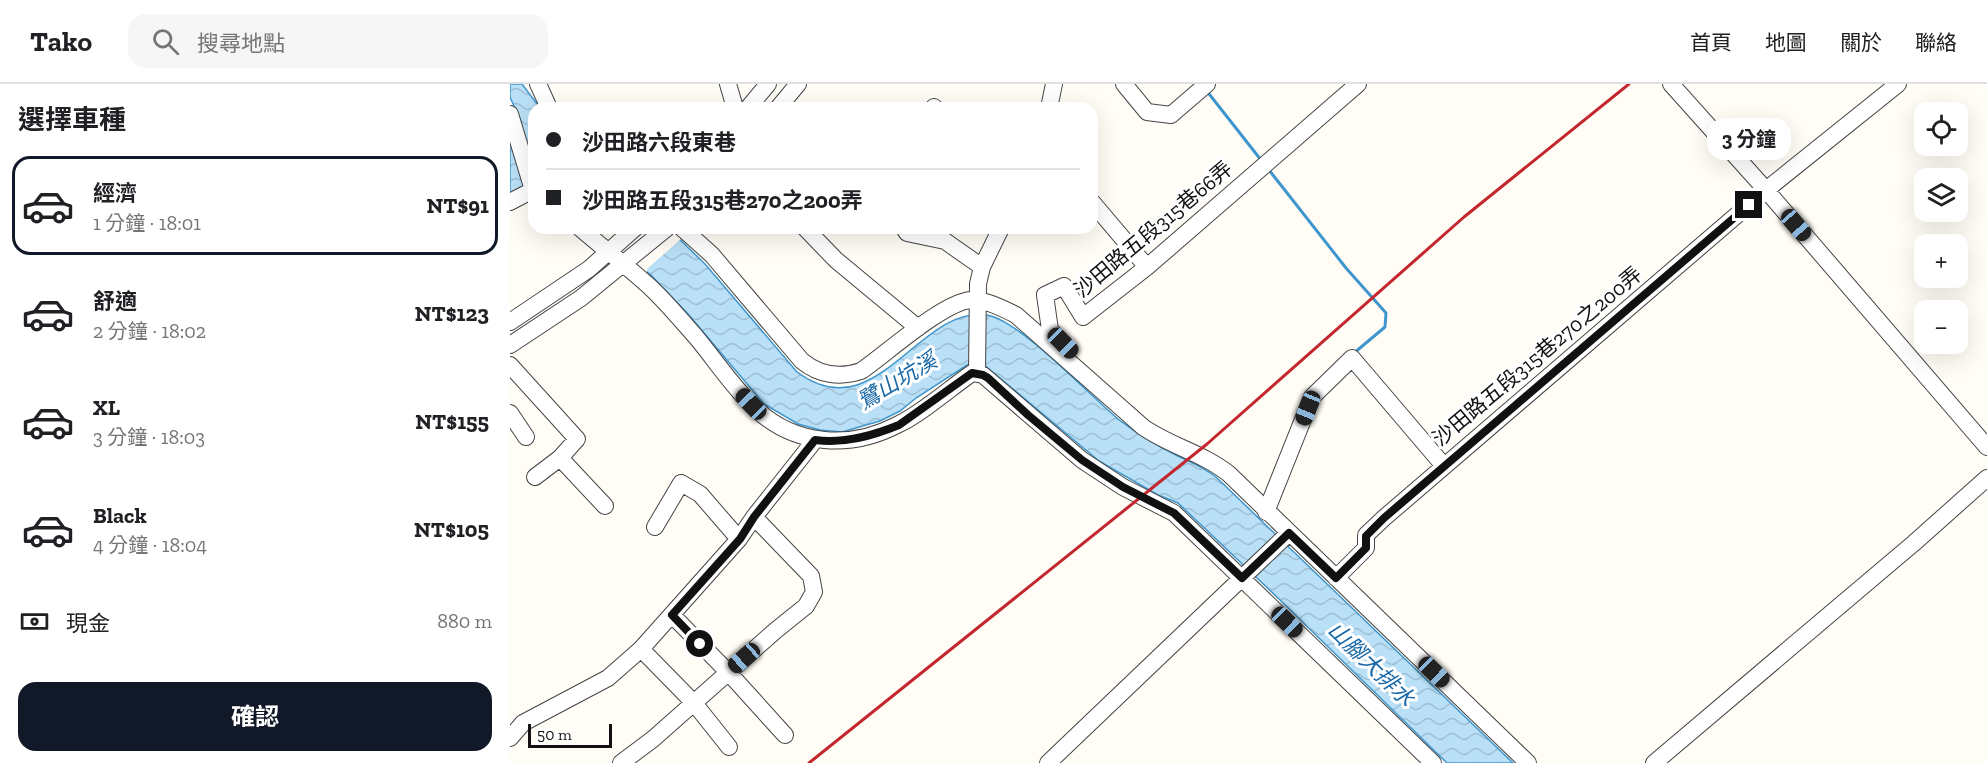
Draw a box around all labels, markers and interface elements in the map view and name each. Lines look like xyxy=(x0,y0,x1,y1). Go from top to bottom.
search box xyxy=(128,14,548,68)
text: Tako xyxy=(30,25,92,58)
icon: search xyxy=(149,25,182,58)
text: 搜尋地點 xyxy=(197,30,285,57)
text: 首頁 xyxy=(1690,30,1732,55)
text: 地圖 xyxy=(1765,30,1807,55)
text: 關於 xyxy=(1840,30,1882,55)
text: 聯絡 xyxy=(1915,30,1957,55)
map controls xyxy=(1914,102,1968,354)
button: locate xyxy=(1914,102,1968,156)
text: 選擇車種 xyxy=(18,104,126,136)
callout: 3 分鐘 xyxy=(1707,118,1791,160)
text: 3 分鐘 xyxy=(1722,127,1776,151)
text: 沙田路六段東巷 xyxy=(582,129,736,156)
street label: 沙田路五段315巷66弄 xyxy=(1069,156,1237,302)
button: layers xyxy=(1914,168,1968,222)
icon: car xyxy=(21,179,75,233)
text: 經濟 xyxy=(93,180,137,207)
text: 沙田路五段315巷270之200弄 xyxy=(582,187,863,214)
route end xyxy=(1735,191,1762,218)
text: NT$91 xyxy=(426,192,489,219)
car xyxy=(1777,206,1815,244)
text: 1 分鐘 · 18:01 xyxy=(93,211,201,235)
button: + xyxy=(1914,234,1968,288)
street label: 沙田路五段315巷270之200弄 xyxy=(1427,261,1647,451)
icon: car xyxy=(21,287,75,341)
text: 舒適 xyxy=(93,288,137,315)
text: NT$123 xyxy=(415,300,489,327)
button: − xyxy=(1914,300,1968,354)
text: 2 分鐘 · 18:02 xyxy=(93,319,206,343)
car xyxy=(1044,324,1082,362)
water label: 鷺山坑溪 xyxy=(852,345,944,415)
car xyxy=(732,385,770,423)
car xyxy=(1293,388,1323,428)
text: XL xyxy=(93,394,120,421)
icon: car xyxy=(21,395,75,449)
text: NT$155 xyxy=(415,408,489,435)
text: 3 分鐘 · 18:03 xyxy=(93,425,205,449)
text: Black xyxy=(93,502,147,529)
icon: car xyxy=(21,503,75,557)
text: NT$105 xyxy=(414,516,489,543)
text: 4 分鐘 · 18:04 xyxy=(93,533,207,557)
car xyxy=(1268,603,1306,641)
icon: cash xyxy=(18,605,51,638)
text: 880 m xyxy=(437,609,492,633)
text: 現金 xyxy=(66,610,110,637)
water label: 山腳大排水 xyxy=(1322,616,1421,713)
route start xyxy=(686,630,713,657)
car xyxy=(725,639,763,677)
car xyxy=(1415,653,1453,691)
button: 確認 xyxy=(18,682,492,751)
scale bar xyxy=(528,721,612,748)
text: 50 m xyxy=(537,725,572,744)

